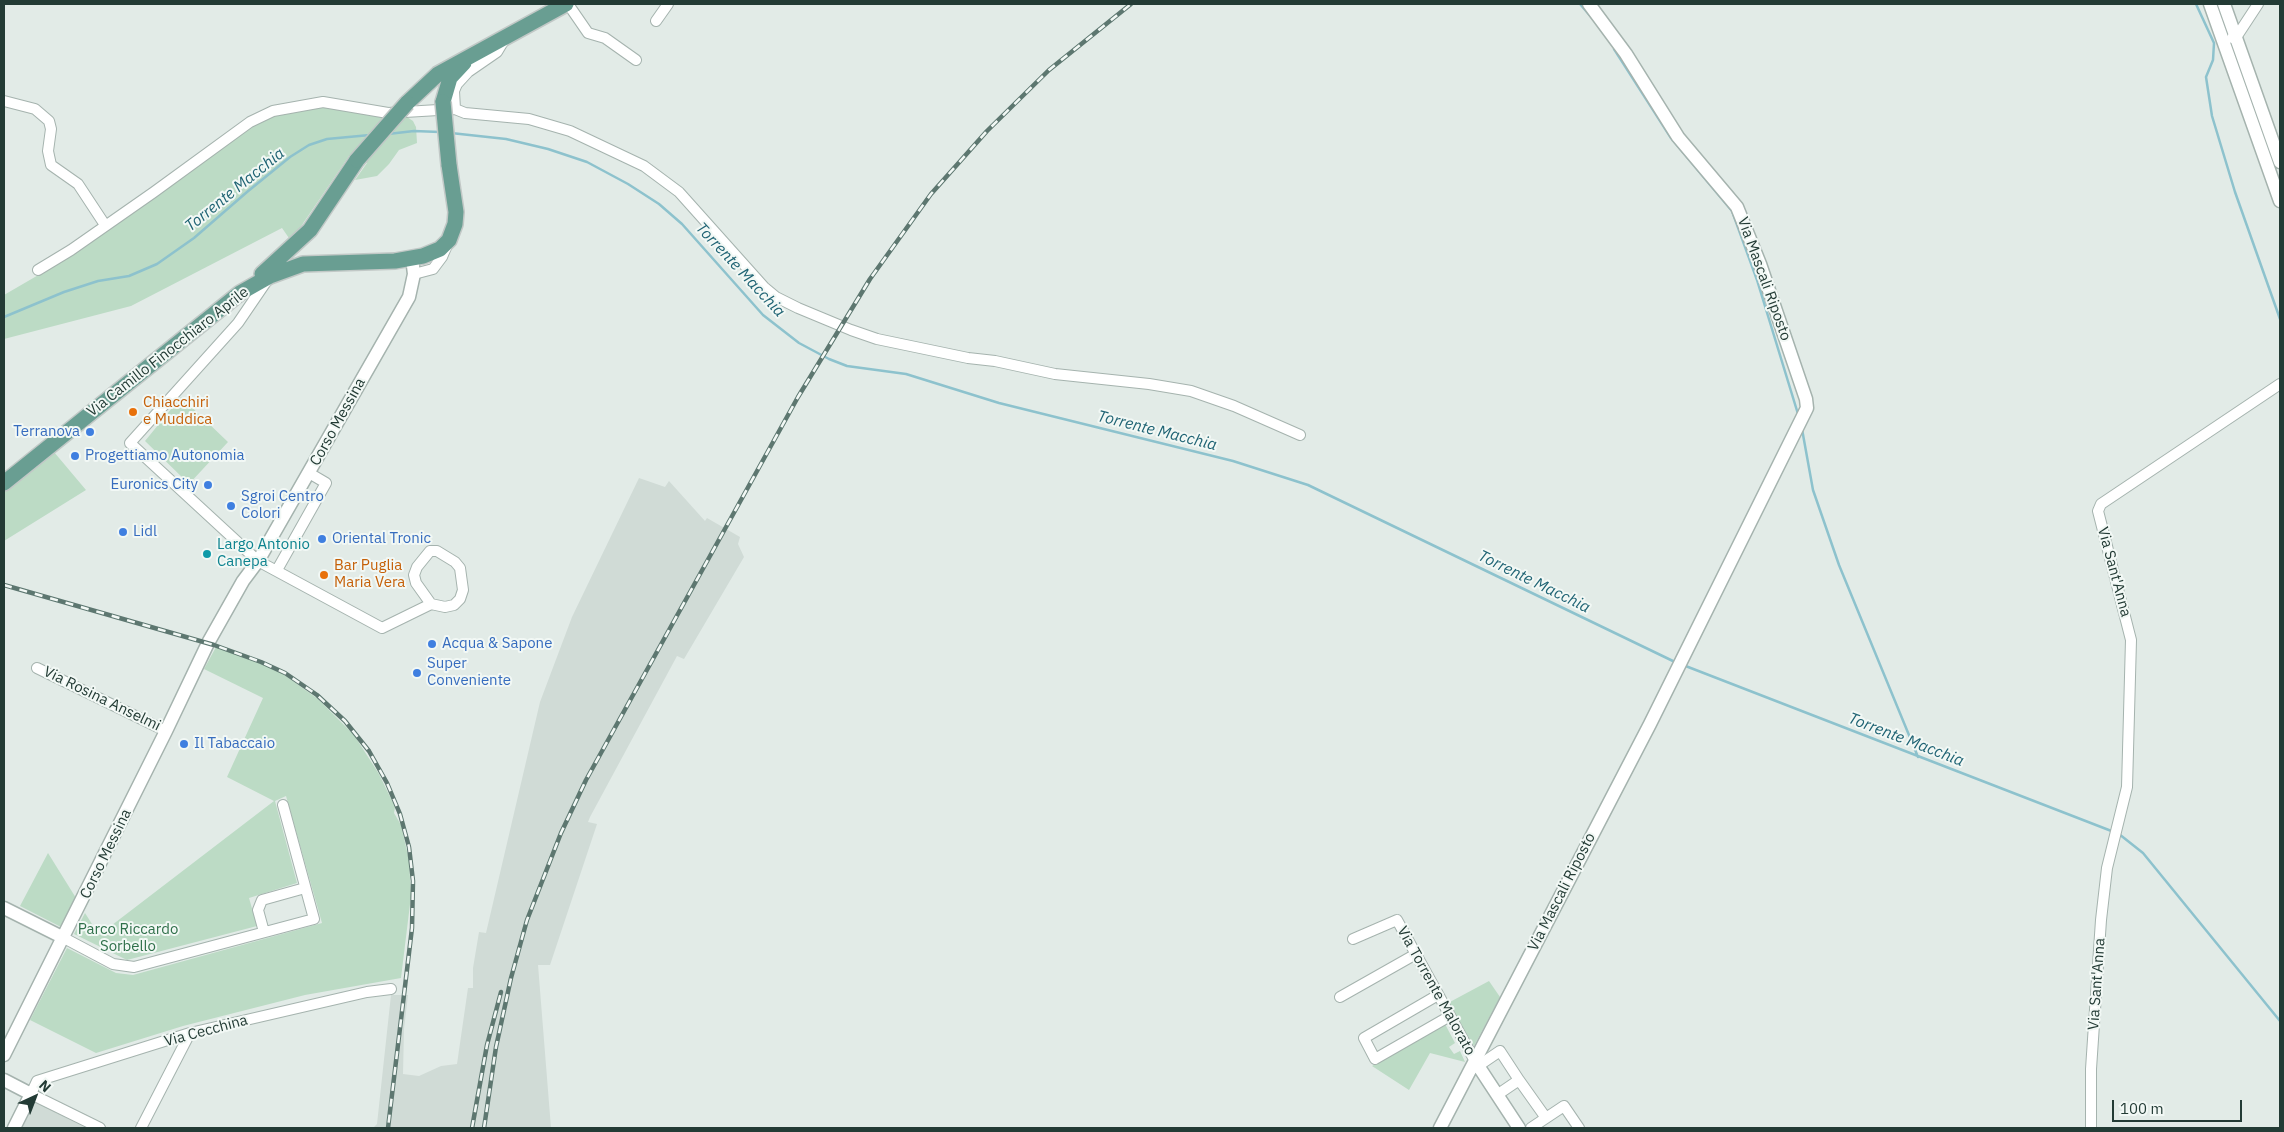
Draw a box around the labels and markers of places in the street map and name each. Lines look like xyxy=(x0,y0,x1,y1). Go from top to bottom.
place label: Chiacchiri e Muddica xyxy=(143,394,212,429)
marker: Chiacchiri e Muddica xyxy=(127,406,139,418)
place label: Terranova xyxy=(13,423,80,441)
marker: Terranova xyxy=(84,426,96,438)
place label: Progettiamo Autonomia xyxy=(85,447,245,465)
marker: Progettiamo Autonomia xyxy=(69,450,81,462)
place label: Euronics City xyxy=(110,476,198,494)
marker: Euronics City xyxy=(202,479,214,491)
place label: Sgroi Centro Colori xyxy=(241,488,324,523)
marker: Sgroi Centro Colori xyxy=(225,500,237,512)
place label: Lidl xyxy=(133,523,157,541)
marker: Lidl xyxy=(117,526,129,538)
place label: Oriental Tronic xyxy=(332,530,431,548)
marker: Oriental Tronic xyxy=(316,533,328,545)
place label: Largo Antonio Canepa xyxy=(217,536,310,571)
marker: Largo Antonio Canepa xyxy=(201,548,213,560)
place label: Bar Puglia Maria Vera xyxy=(334,557,405,592)
marker: Bar Puglia Maria Vera xyxy=(318,569,330,581)
place label: Acqua & Sapone xyxy=(442,635,552,653)
marker: Acqua & Sapone xyxy=(426,638,438,650)
place label: Super Conveniente xyxy=(427,655,511,690)
marker: Super Conveniente xyxy=(411,667,423,679)
place label: Il Tabaccaio xyxy=(194,735,275,753)
marker: Il Tabaccaio xyxy=(178,738,190,750)

